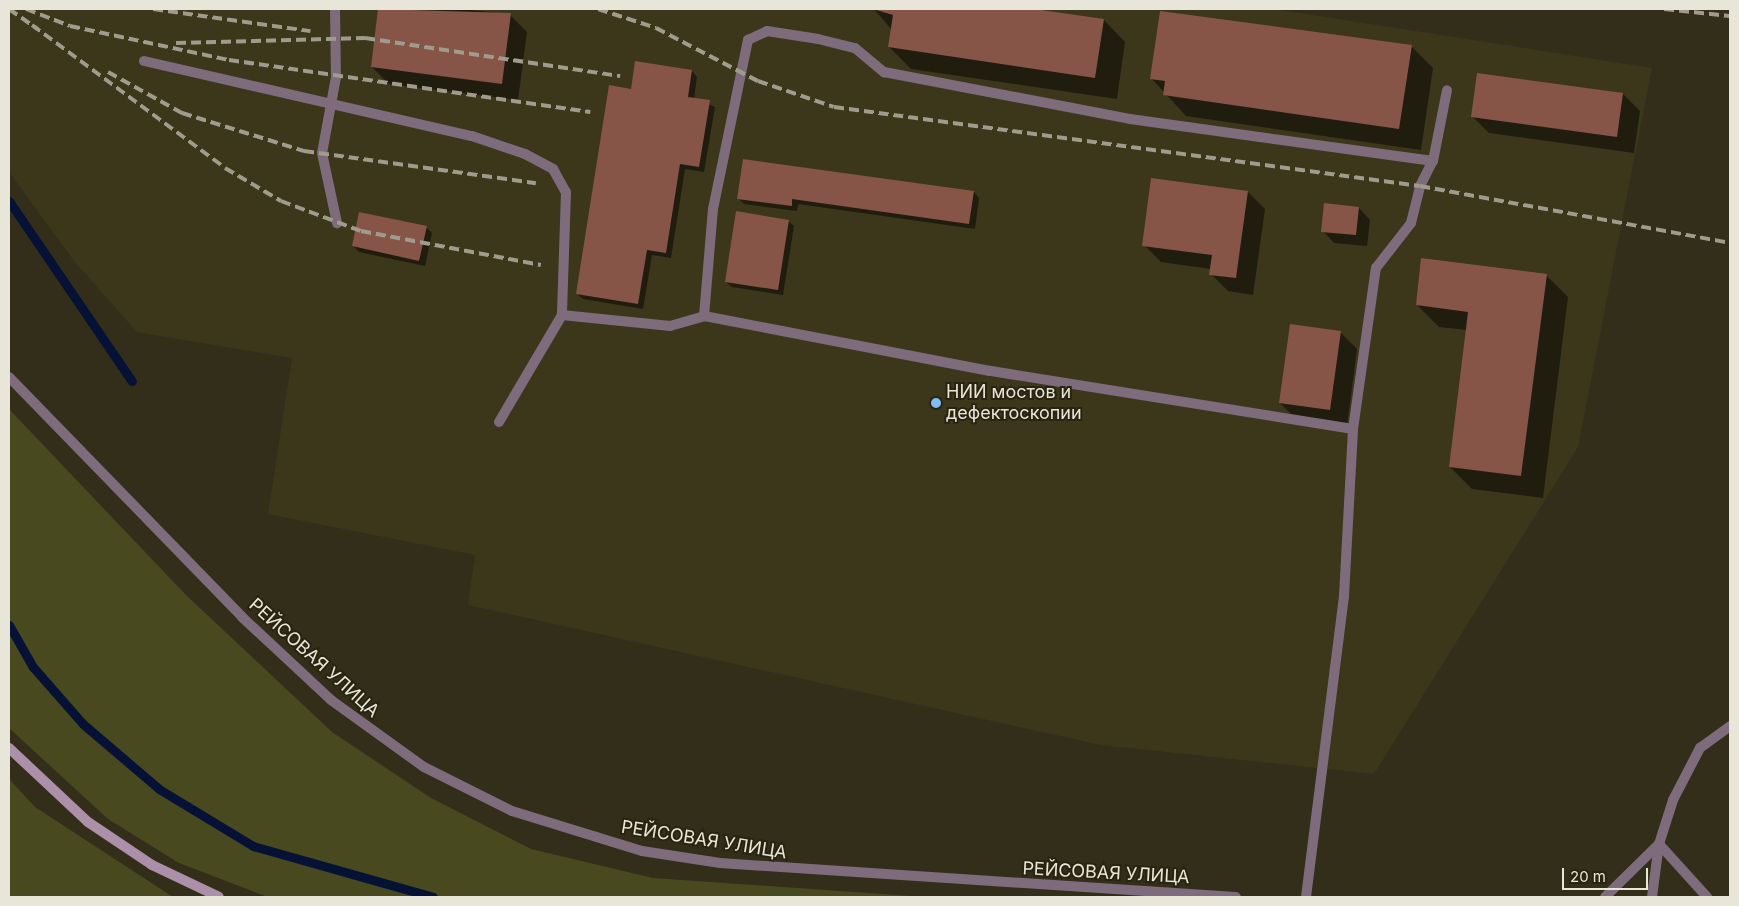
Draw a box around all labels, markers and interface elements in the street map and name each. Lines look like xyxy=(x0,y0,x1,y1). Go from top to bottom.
place label: НИИ мостов и дефектоскопии xyxy=(946,382,1082,424)
marker: НИИ мостов и дефектоскопии xyxy=(930,397,942,409)
street label: РЕЙСОВАЯ УЛИЦА xyxy=(245,594,383,722)
street label: РЕЙСОВАЯ УЛИЦА xyxy=(620,816,788,864)
street label: РЕЙСОВАЯ УЛИЦА xyxy=(1022,858,1190,888)
scale bar xyxy=(1564,858,1650,890)
text: 20 m xyxy=(1570,867,1606,886)

